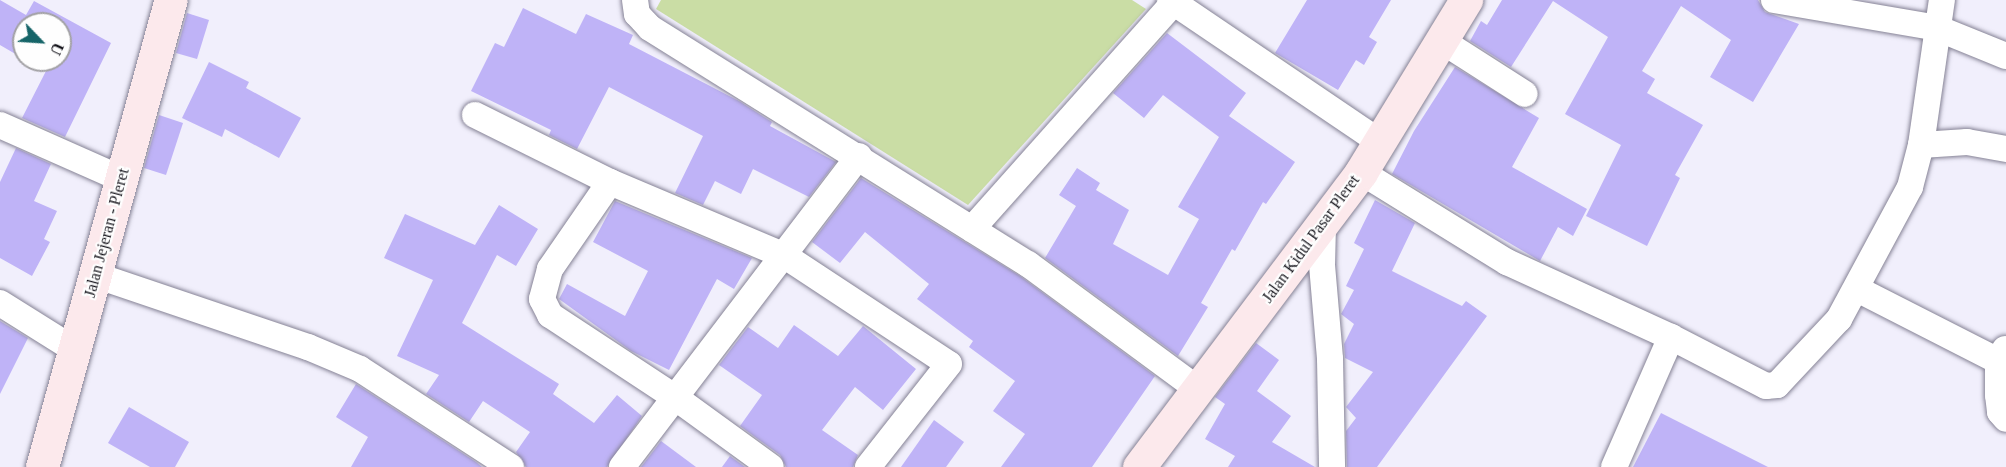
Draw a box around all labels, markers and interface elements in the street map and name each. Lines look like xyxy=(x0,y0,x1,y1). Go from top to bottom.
north arrow xyxy=(12,12,72,72)
text: U xyxy=(47,40,67,58)
street label: Jalan Jejeran - Pleret xyxy=(81,166,133,300)
street label: Jalan Kidul Pasar Pleret xyxy=(1258,171,1364,307)

